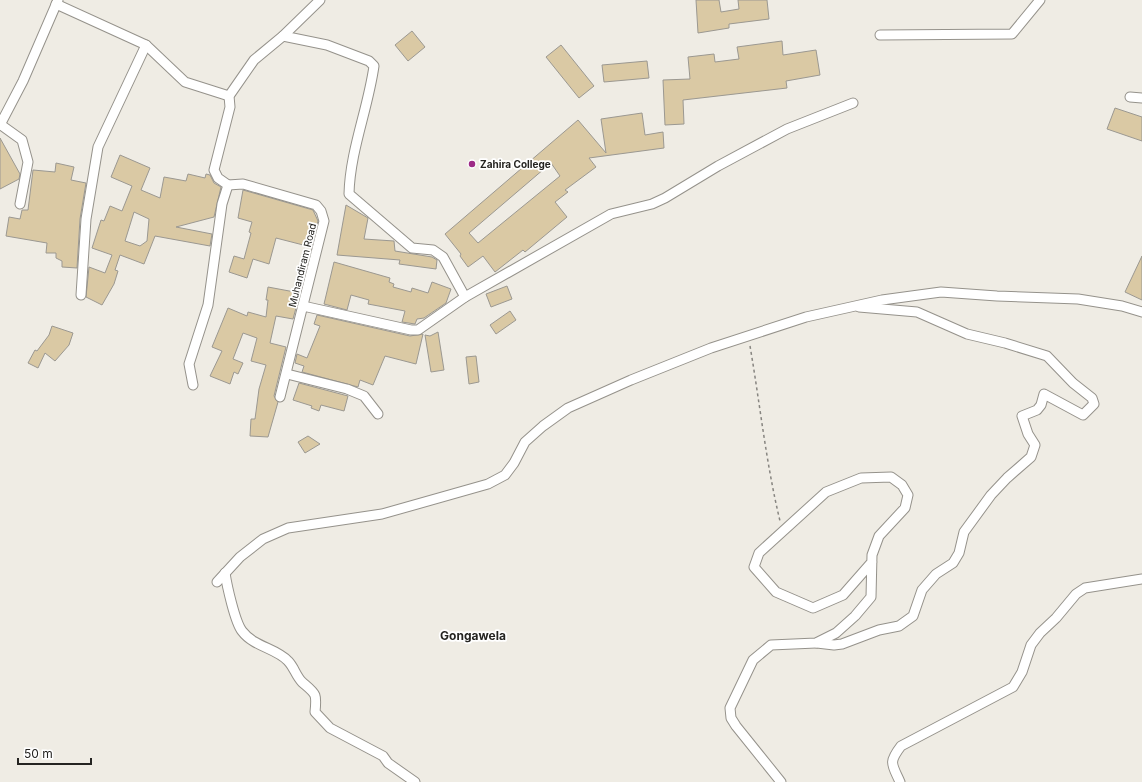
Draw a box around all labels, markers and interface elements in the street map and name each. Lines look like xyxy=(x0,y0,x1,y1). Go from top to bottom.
place label: Zahira College xyxy=(480,158,551,171)
marker: Zahira College xyxy=(467,159,477,169)
street label: Muhandiram Road xyxy=(286,222,318,308)
district label: Gongawela xyxy=(440,628,506,643)
scale bar xyxy=(18,740,91,766)
text: 50 m xyxy=(24,746,53,761)

